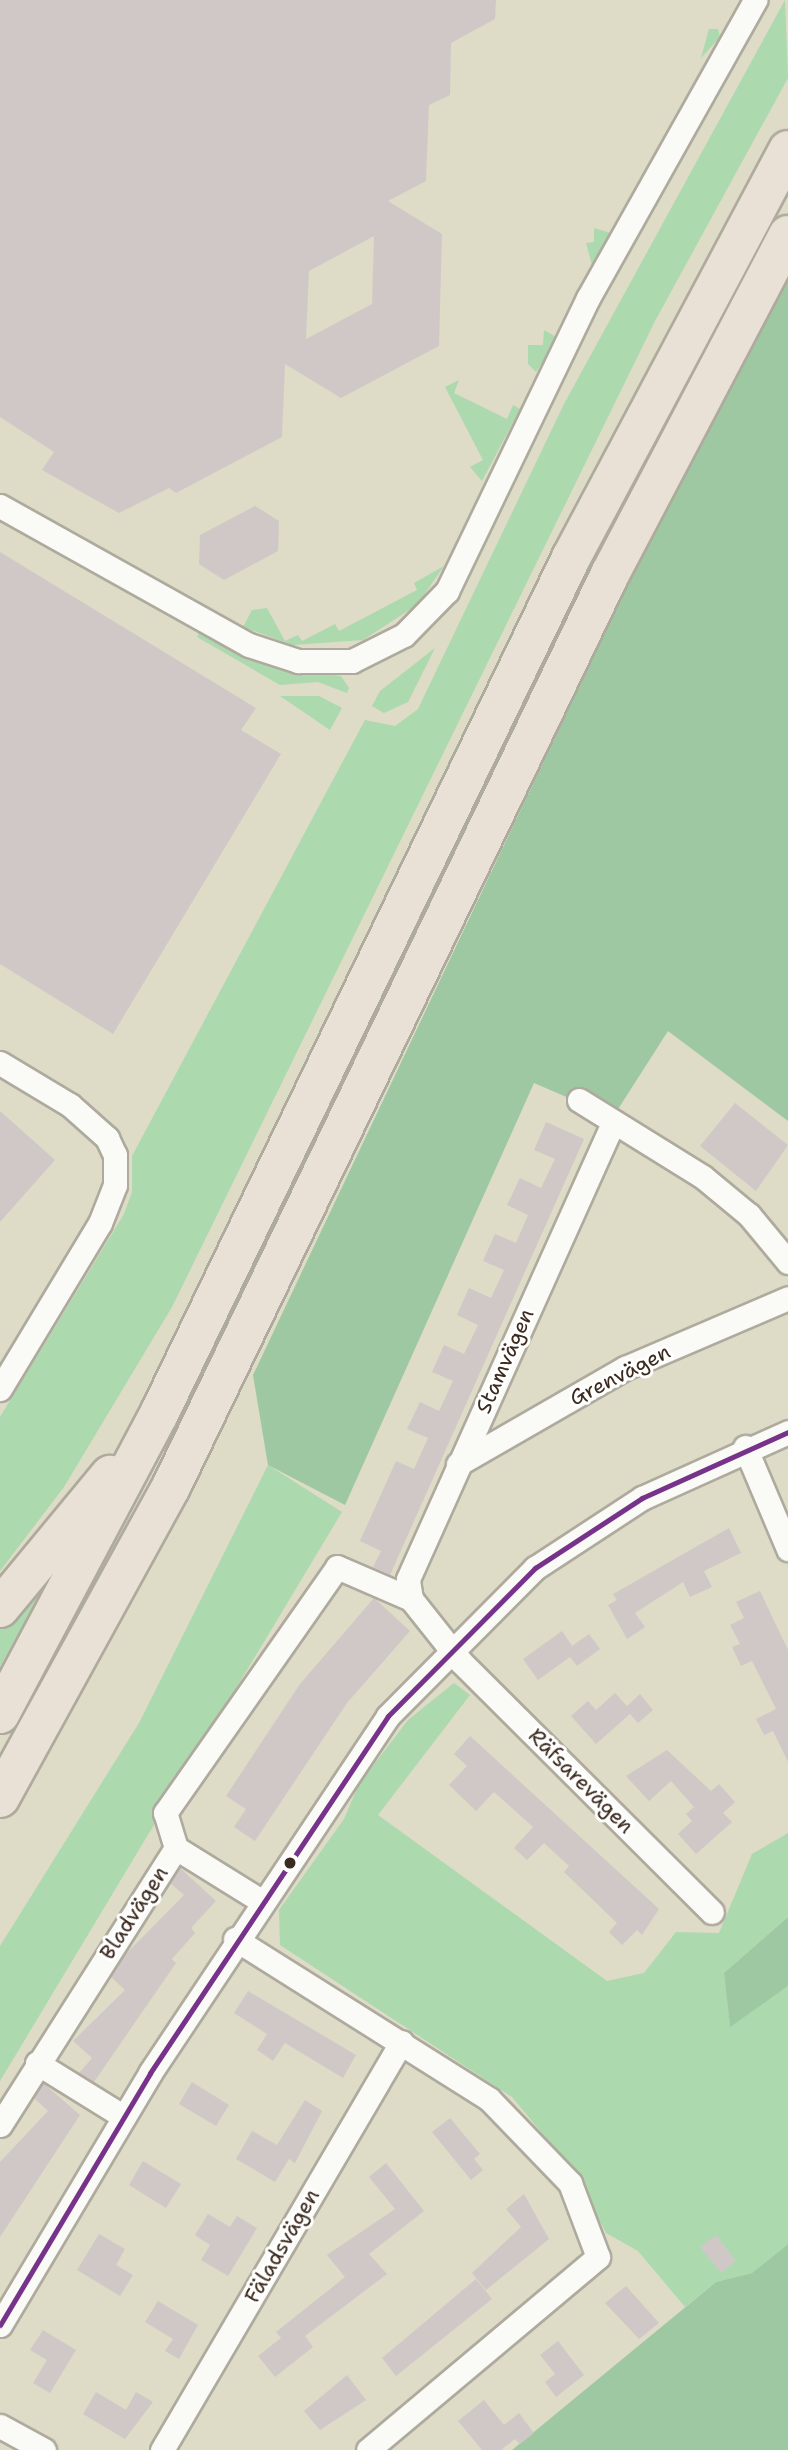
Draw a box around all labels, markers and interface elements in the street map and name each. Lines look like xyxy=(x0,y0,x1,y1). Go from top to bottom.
street label: Stamvägen xyxy=(471,1305,539,1417)
street label: Grenvägen xyxy=(565,1339,675,1411)
street label: Räfsarevägen xyxy=(523,1723,639,1839)
unlabelled marker xyxy=(283,1856,297,1870)
street label: Bladvägen xyxy=(95,1862,173,1964)
street label: Fäladsvägen xyxy=(239,2185,325,2307)

